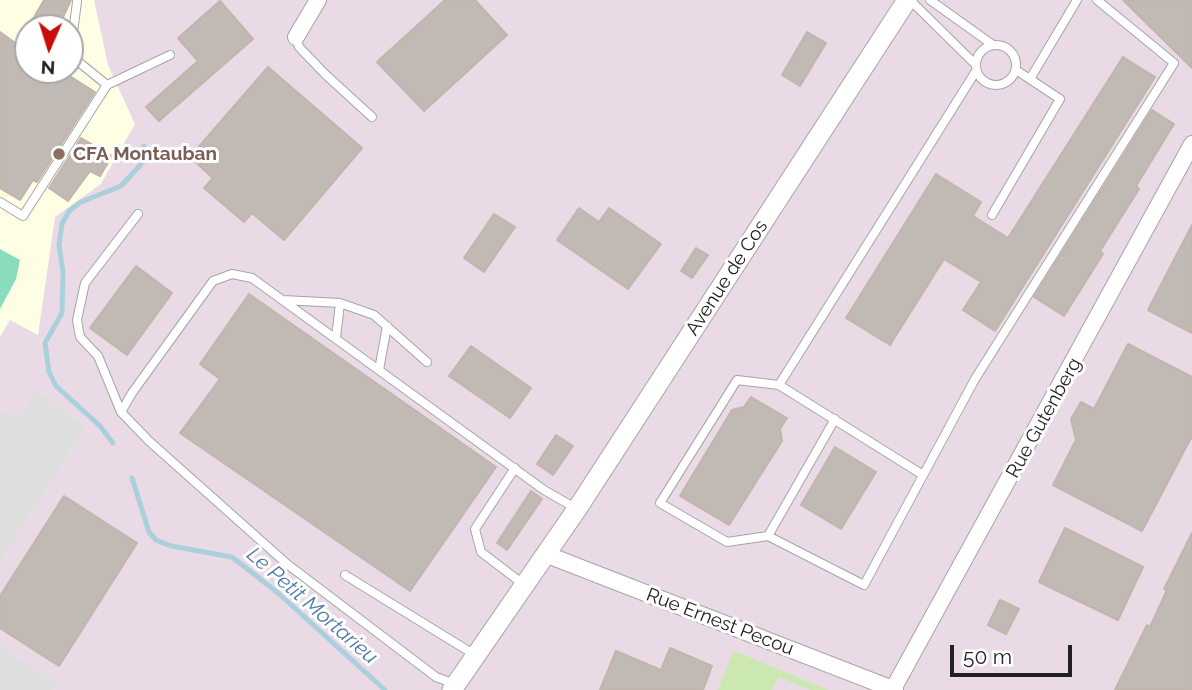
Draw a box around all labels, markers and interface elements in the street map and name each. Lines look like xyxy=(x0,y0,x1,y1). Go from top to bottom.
north arrow xyxy=(14,14,84,84)
text: N xyxy=(40,57,56,79)
place label: CFA Montauban xyxy=(73,143,217,165)
marker: CFA Montauban xyxy=(51,146,67,162)
street label: Avenue de Cos xyxy=(681,216,773,340)
street label: Rue Gutenberg xyxy=(1002,354,1086,482)
water label: Le Petit Mortarieu xyxy=(241,542,383,670)
street label: Rue Ernest Pecou xyxy=(643,583,797,661)
scale bar xyxy=(954,630,1076,674)
text: 50 m xyxy=(963,644,1012,669)

